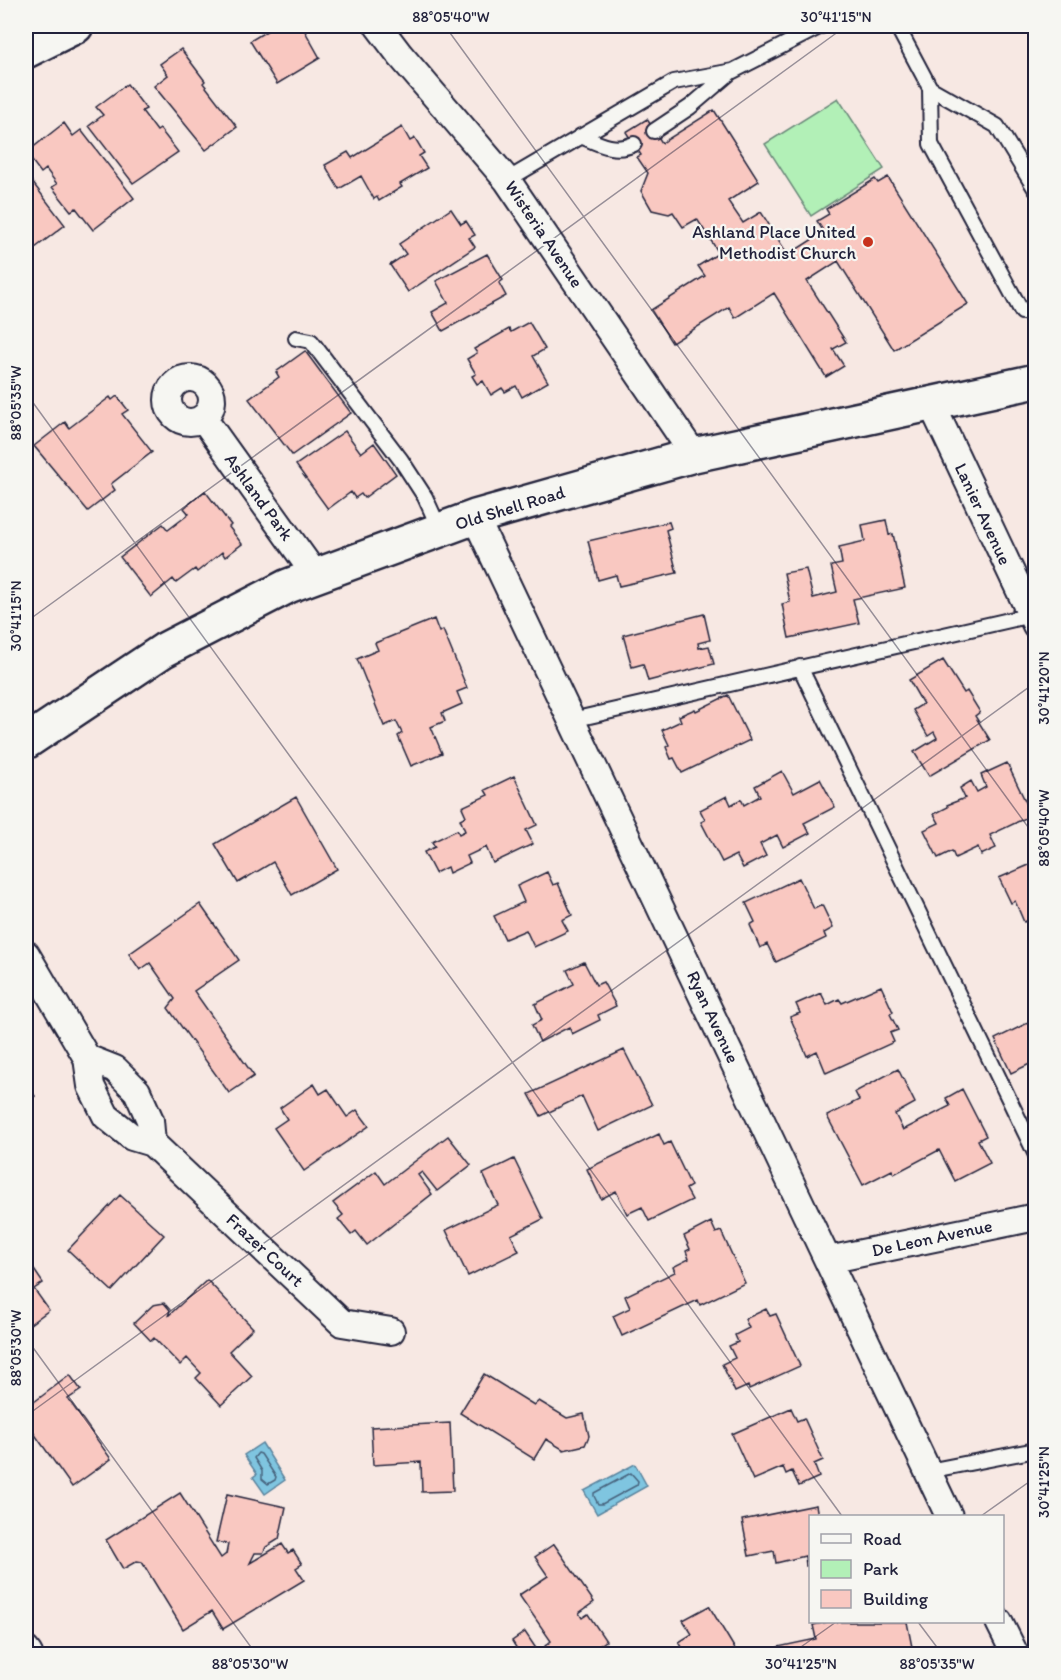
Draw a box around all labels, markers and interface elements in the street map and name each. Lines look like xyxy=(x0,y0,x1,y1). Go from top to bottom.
text: 88°05'40"W xyxy=(412,8,490,26)
text: 30°41'15"N xyxy=(800,8,872,26)
street label: Wisteria Avenue xyxy=(500,176,588,292)
place label: Ashland Place United Methodist Church xyxy=(692,221,856,264)
marker: Ashland Place United Methodist Church xyxy=(861,235,875,249)
text: 88°05'35"W xyxy=(7,365,25,441)
street label: Ashland Park xyxy=(220,449,298,546)
street label: Lanier Avenue xyxy=(950,460,1016,568)
street label: Old Shell Road xyxy=(452,481,568,535)
text: 30°41'15"N xyxy=(7,580,25,652)
text: 30°41'20"N xyxy=(1035,651,1053,725)
text: 88°05'40"W xyxy=(1035,789,1053,867)
street label: Ryan Avenue xyxy=(682,967,744,1067)
street label: Frazer Court xyxy=(222,1209,309,1292)
street label: De Leon Avenue xyxy=(870,1214,994,1262)
text: 88°05'30"W xyxy=(7,1310,25,1386)
text: 30°41'25"N xyxy=(1035,1446,1053,1518)
legend xyxy=(809,1515,1004,1623)
text: Road xyxy=(863,1528,902,1550)
text: Park xyxy=(863,1558,898,1580)
text: Building xyxy=(863,1588,929,1610)
text: 88°05'30"W xyxy=(212,1655,288,1673)
text: 30°41'25"N xyxy=(765,1655,837,1673)
text: 88°05'35"W xyxy=(899,1655,975,1673)

